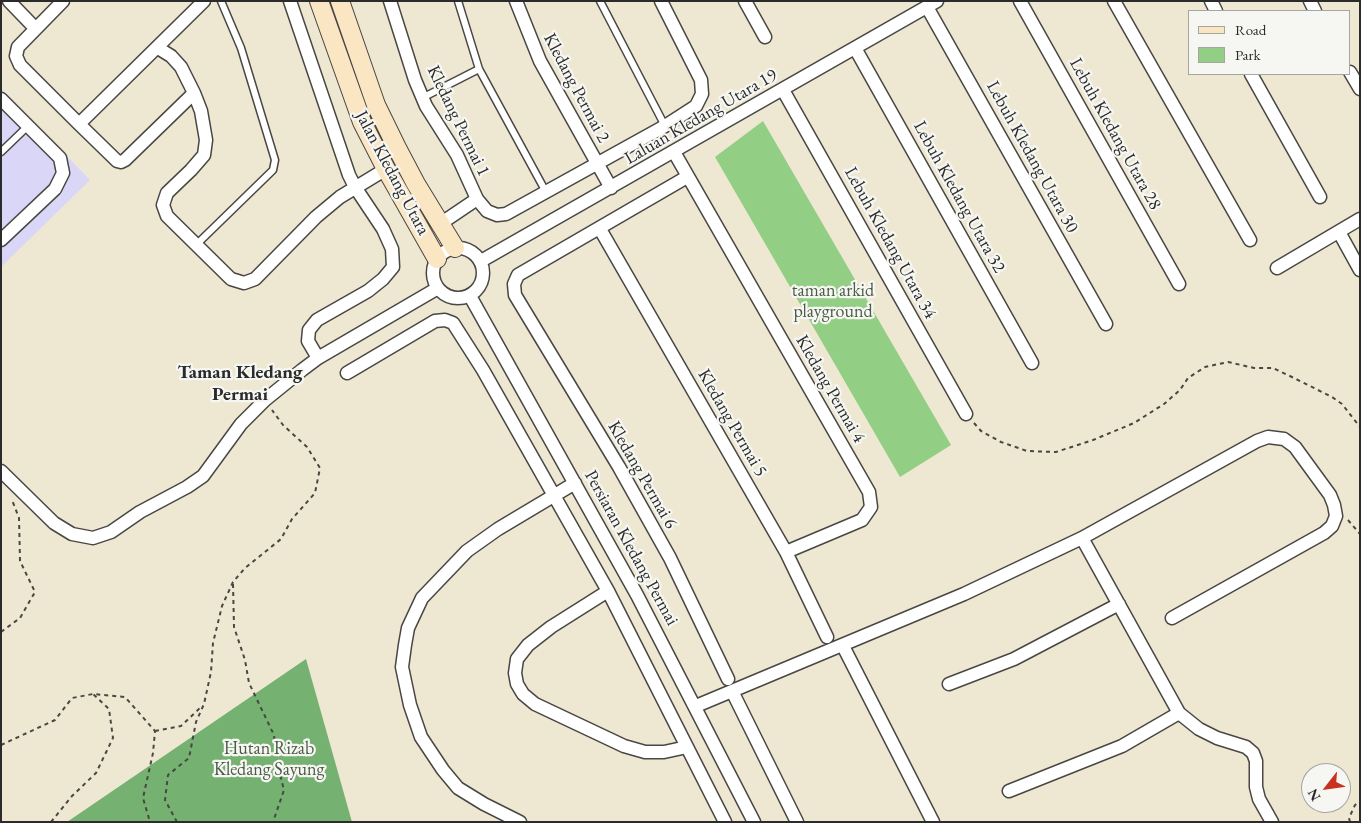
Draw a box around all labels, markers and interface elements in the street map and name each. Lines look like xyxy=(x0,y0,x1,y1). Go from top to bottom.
legend xyxy=(1188,10,1351,75)
text: Road xyxy=(1235,20,1266,39)
street label: Kledang Permai 2 xyxy=(538,30,614,146)
text: Park xyxy=(1235,45,1261,64)
street label: Lebuh Kledang Utara 28 xyxy=(1064,54,1166,214)
street label: Kledang Permai 1 xyxy=(422,62,494,180)
street label: Laluan Kledang Utara 19 xyxy=(621,64,781,170)
street label: Lebuh Kledang Utara 30 xyxy=(981,77,1083,237)
street label: Jalan Kledang Utara xyxy=(350,107,434,239)
street label: Lebuh Kledang Utara 32 xyxy=(908,117,1010,277)
street label: Lebuh Kledang Utara 34 xyxy=(839,163,941,323)
park label: taman arkid playground xyxy=(792,280,874,322)
street label: Kledang Permai 4 xyxy=(791,331,869,447)
district label: Taman Kledang Permai xyxy=(177,362,303,406)
street label: Kledang Permai 5 xyxy=(693,365,771,481)
street label: Kledang Permai 6 xyxy=(603,417,681,533)
street label: Persiaran Kledang Permai xyxy=(579,467,683,629)
park label: Hutan Rizab Kledang Sayung xyxy=(214,738,324,781)
north arrow xyxy=(1301,763,1351,813)
text: N xyxy=(1303,786,1325,804)

